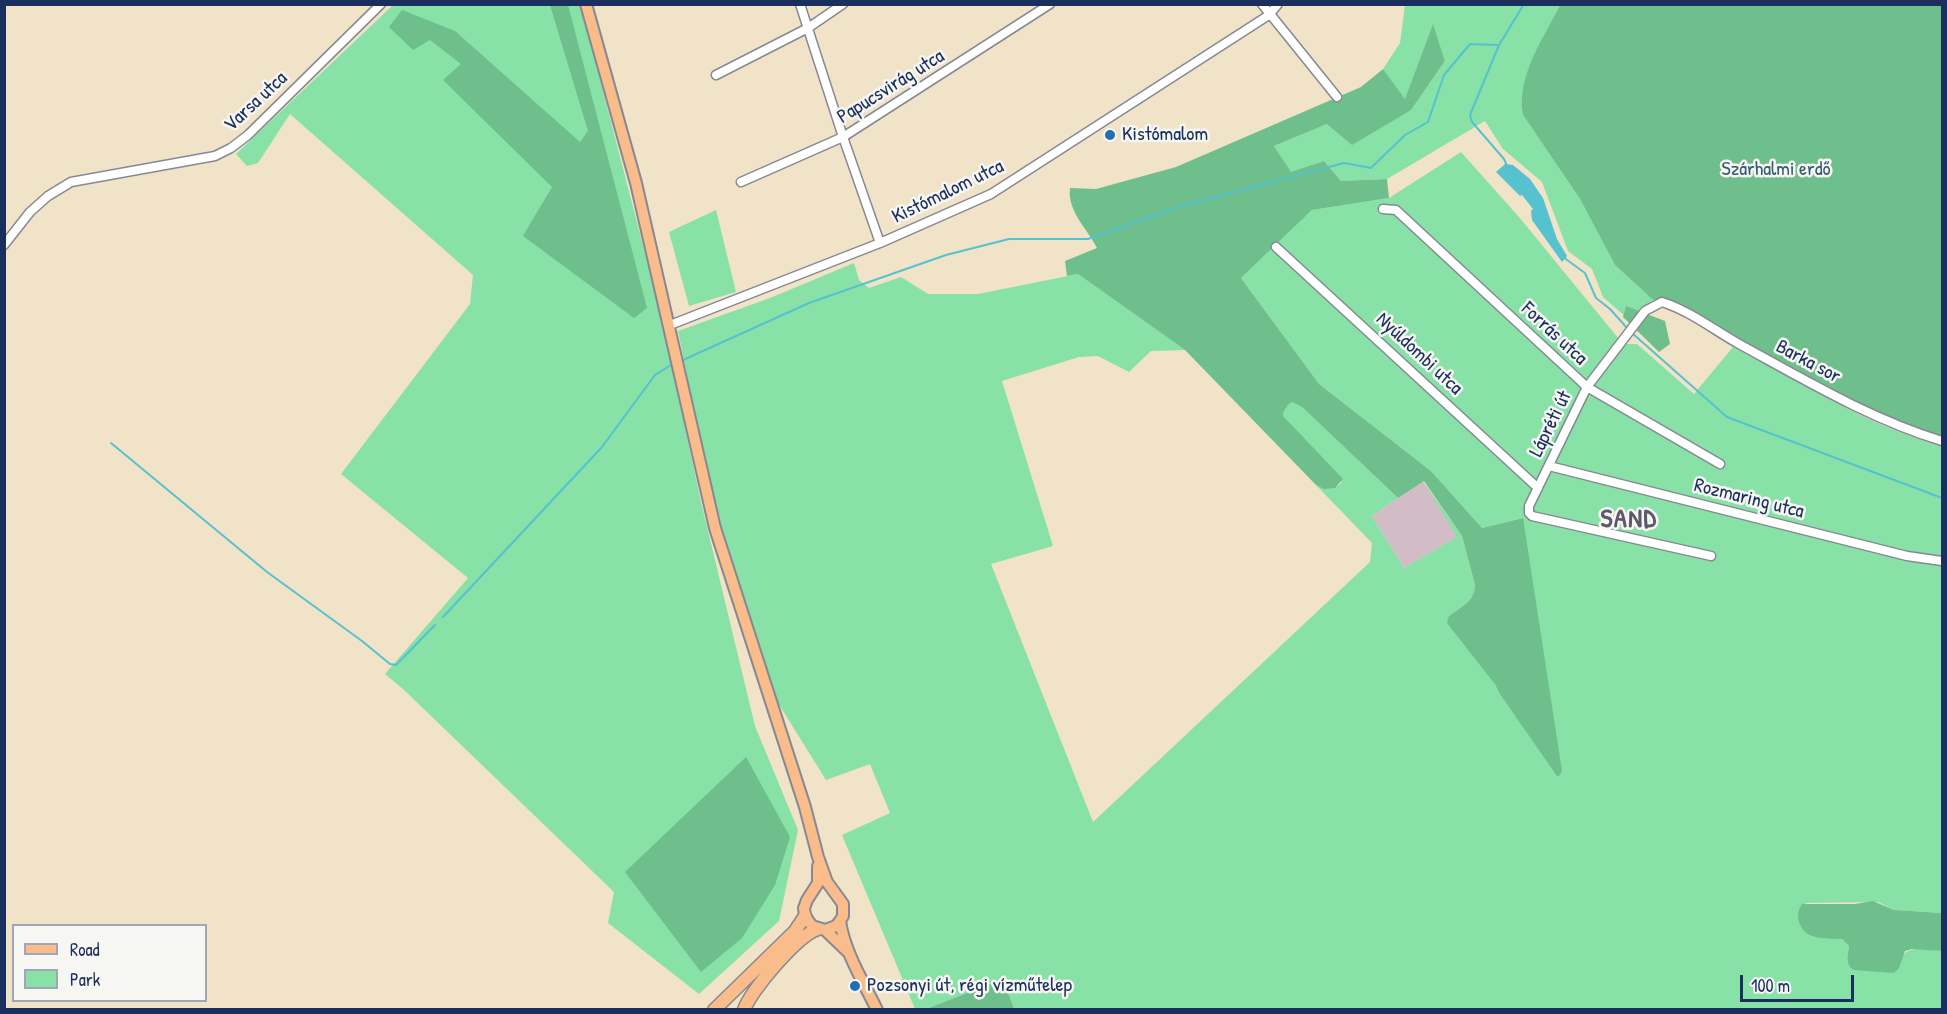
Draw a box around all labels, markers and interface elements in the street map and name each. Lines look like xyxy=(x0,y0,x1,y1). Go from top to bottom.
street label: Papucsvirág utca xyxy=(833,45,949,129)
street label: Varsa utca xyxy=(220,67,292,137)
place label: Kistómalom xyxy=(1122,123,1208,147)
marker: Kistómalom xyxy=(1103,128,1117,142)
street label: Kistómalom utca xyxy=(888,155,1008,229)
park label: Szárhalmi erdő xyxy=(1721,158,1831,182)
street label: Forrás utca xyxy=(1516,297,1592,371)
street label: Nyúldombi utca xyxy=(1371,308,1467,400)
street label: Barka sor xyxy=(1772,335,1844,389)
street label: Lápréti út xyxy=(1525,387,1577,461)
street label: Rozmaring utca xyxy=(1692,474,1806,524)
district label: SAND xyxy=(1601,504,1657,536)
legend xyxy=(12,924,207,1002)
text: Road xyxy=(70,937,100,962)
scale bar xyxy=(1743,963,1857,1001)
text: Park xyxy=(70,967,100,992)
text: 100 m xyxy=(1751,973,1790,998)
place label: Pozsonyi út, régi vízműtelep xyxy=(867,974,1072,998)
marker: Pozsonyi út, régi vízműtelep xyxy=(848,979,862,993)

